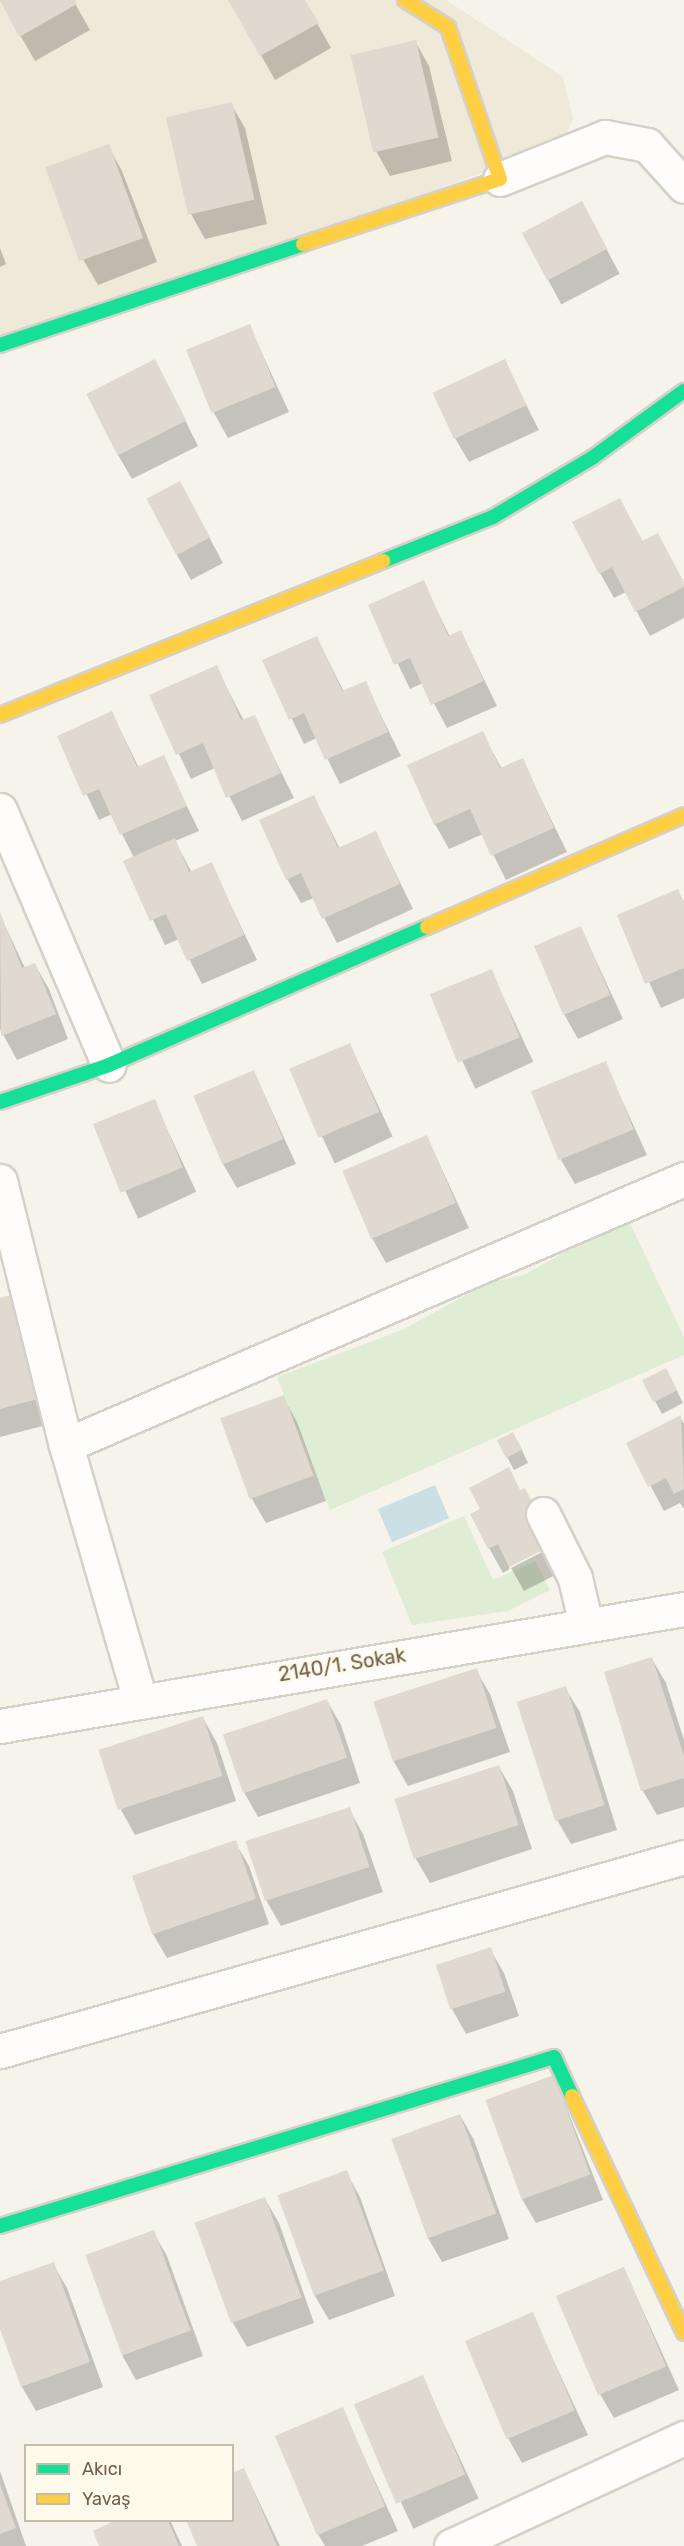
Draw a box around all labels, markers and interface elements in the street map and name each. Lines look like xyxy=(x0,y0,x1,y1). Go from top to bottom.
street label: 2140/1. Sokak xyxy=(277,1643,407,1687)
legend xyxy=(24,2444,234,2522)
text: Akıcı xyxy=(82,2458,122,2480)
text: Yavaş xyxy=(82,2488,130,2510)

